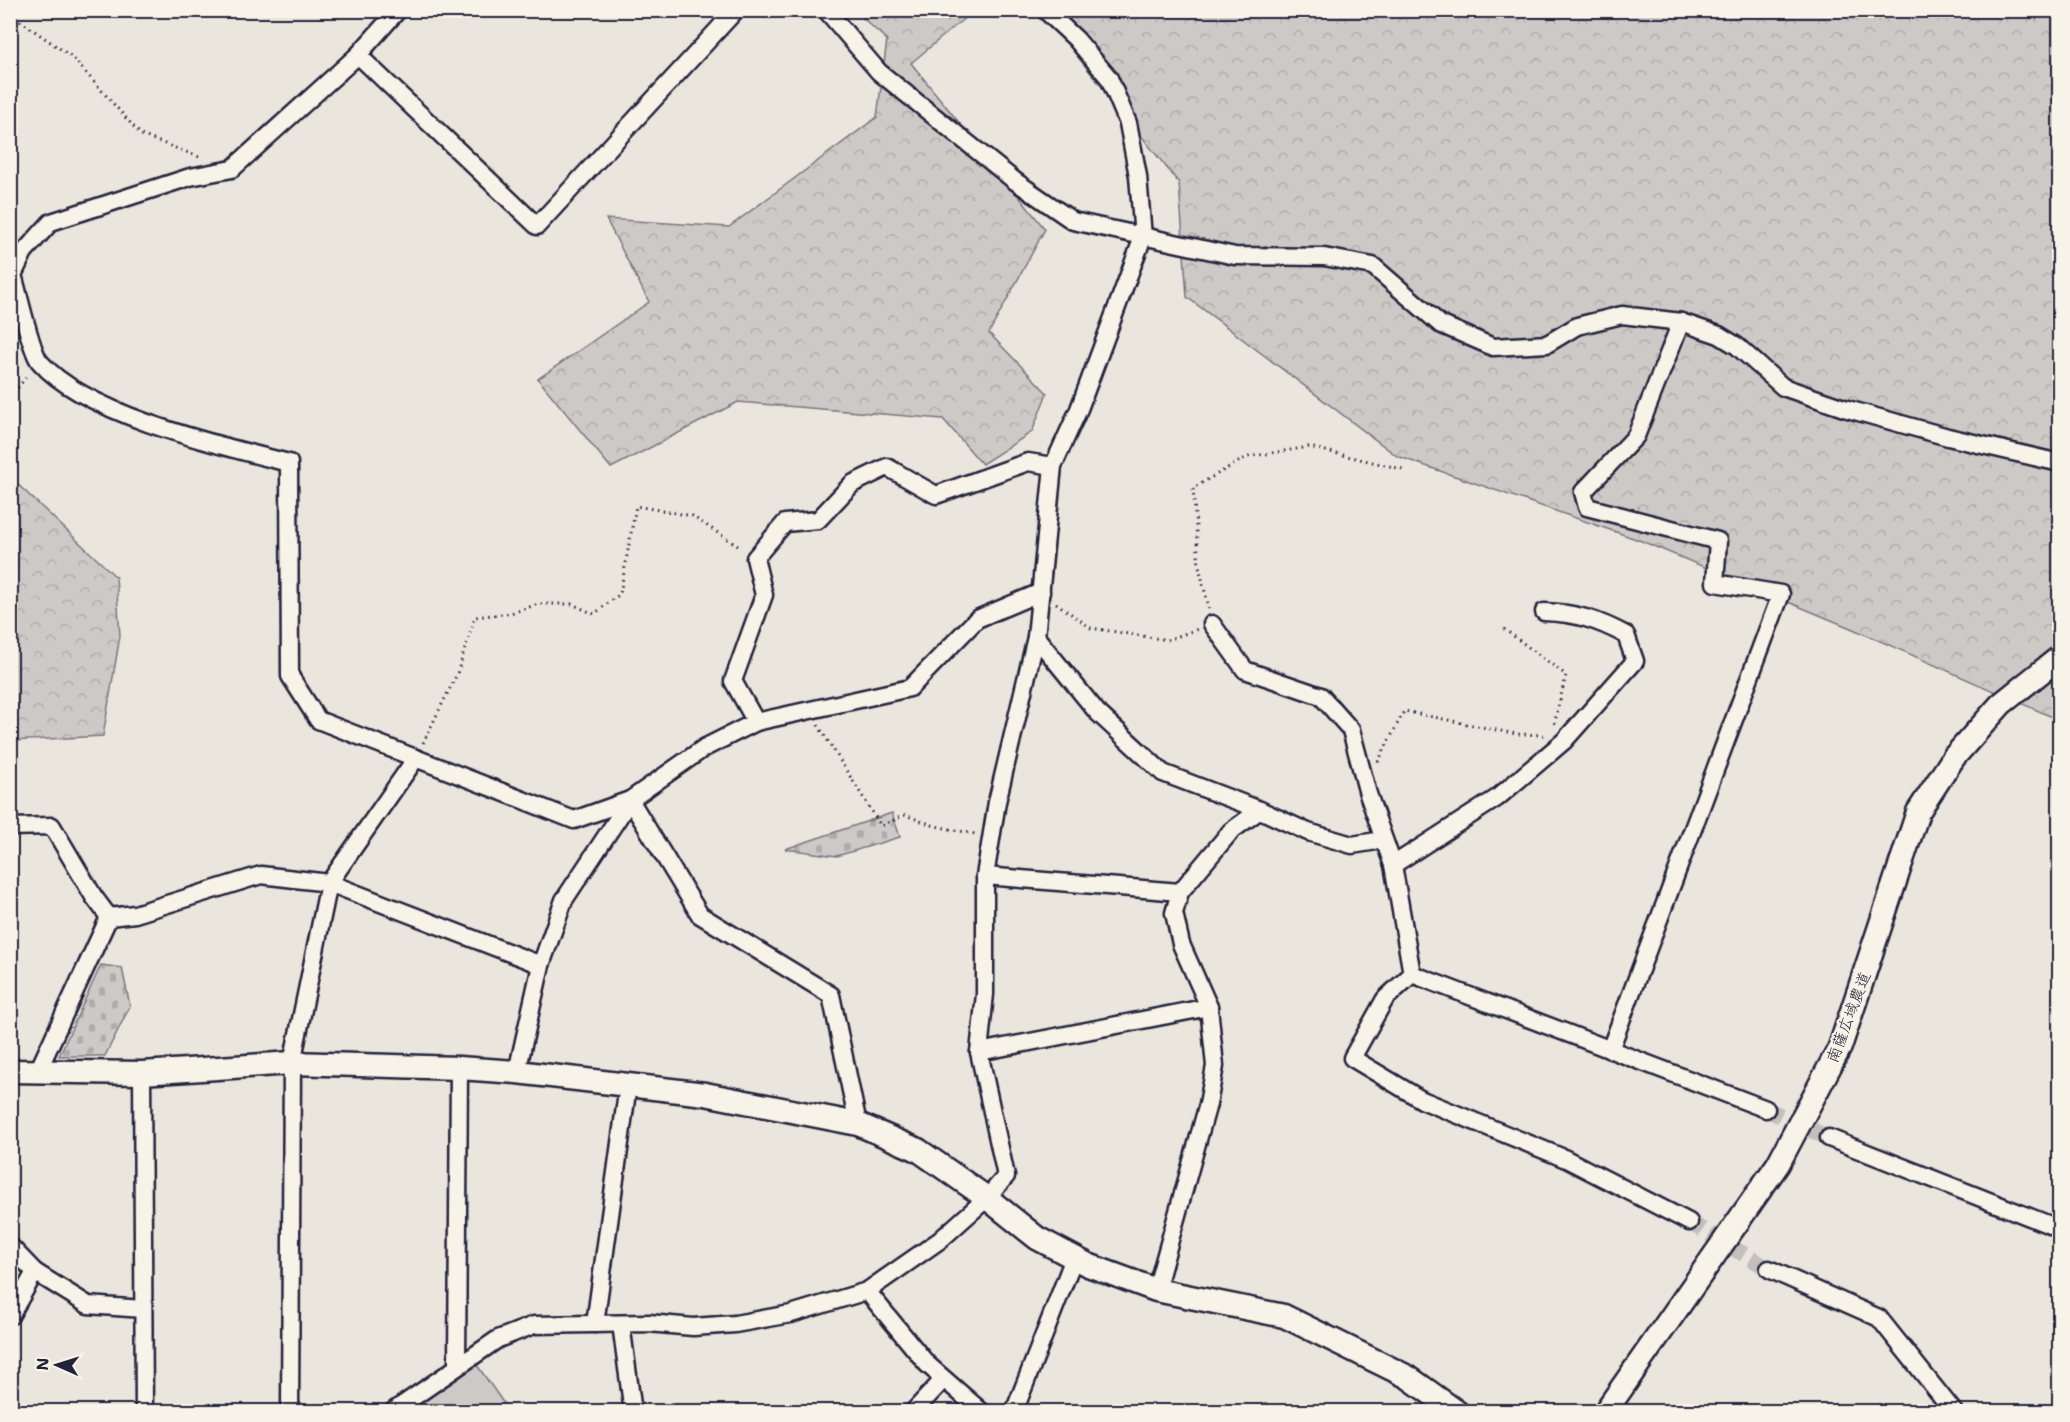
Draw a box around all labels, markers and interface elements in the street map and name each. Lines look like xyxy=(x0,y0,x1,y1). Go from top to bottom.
street label: 南薩広域農道 xyxy=(1821,969,1875,1066)
north arrow xyxy=(27,1335,87,1395)
text: N xyxy=(32,1357,53,1371)

